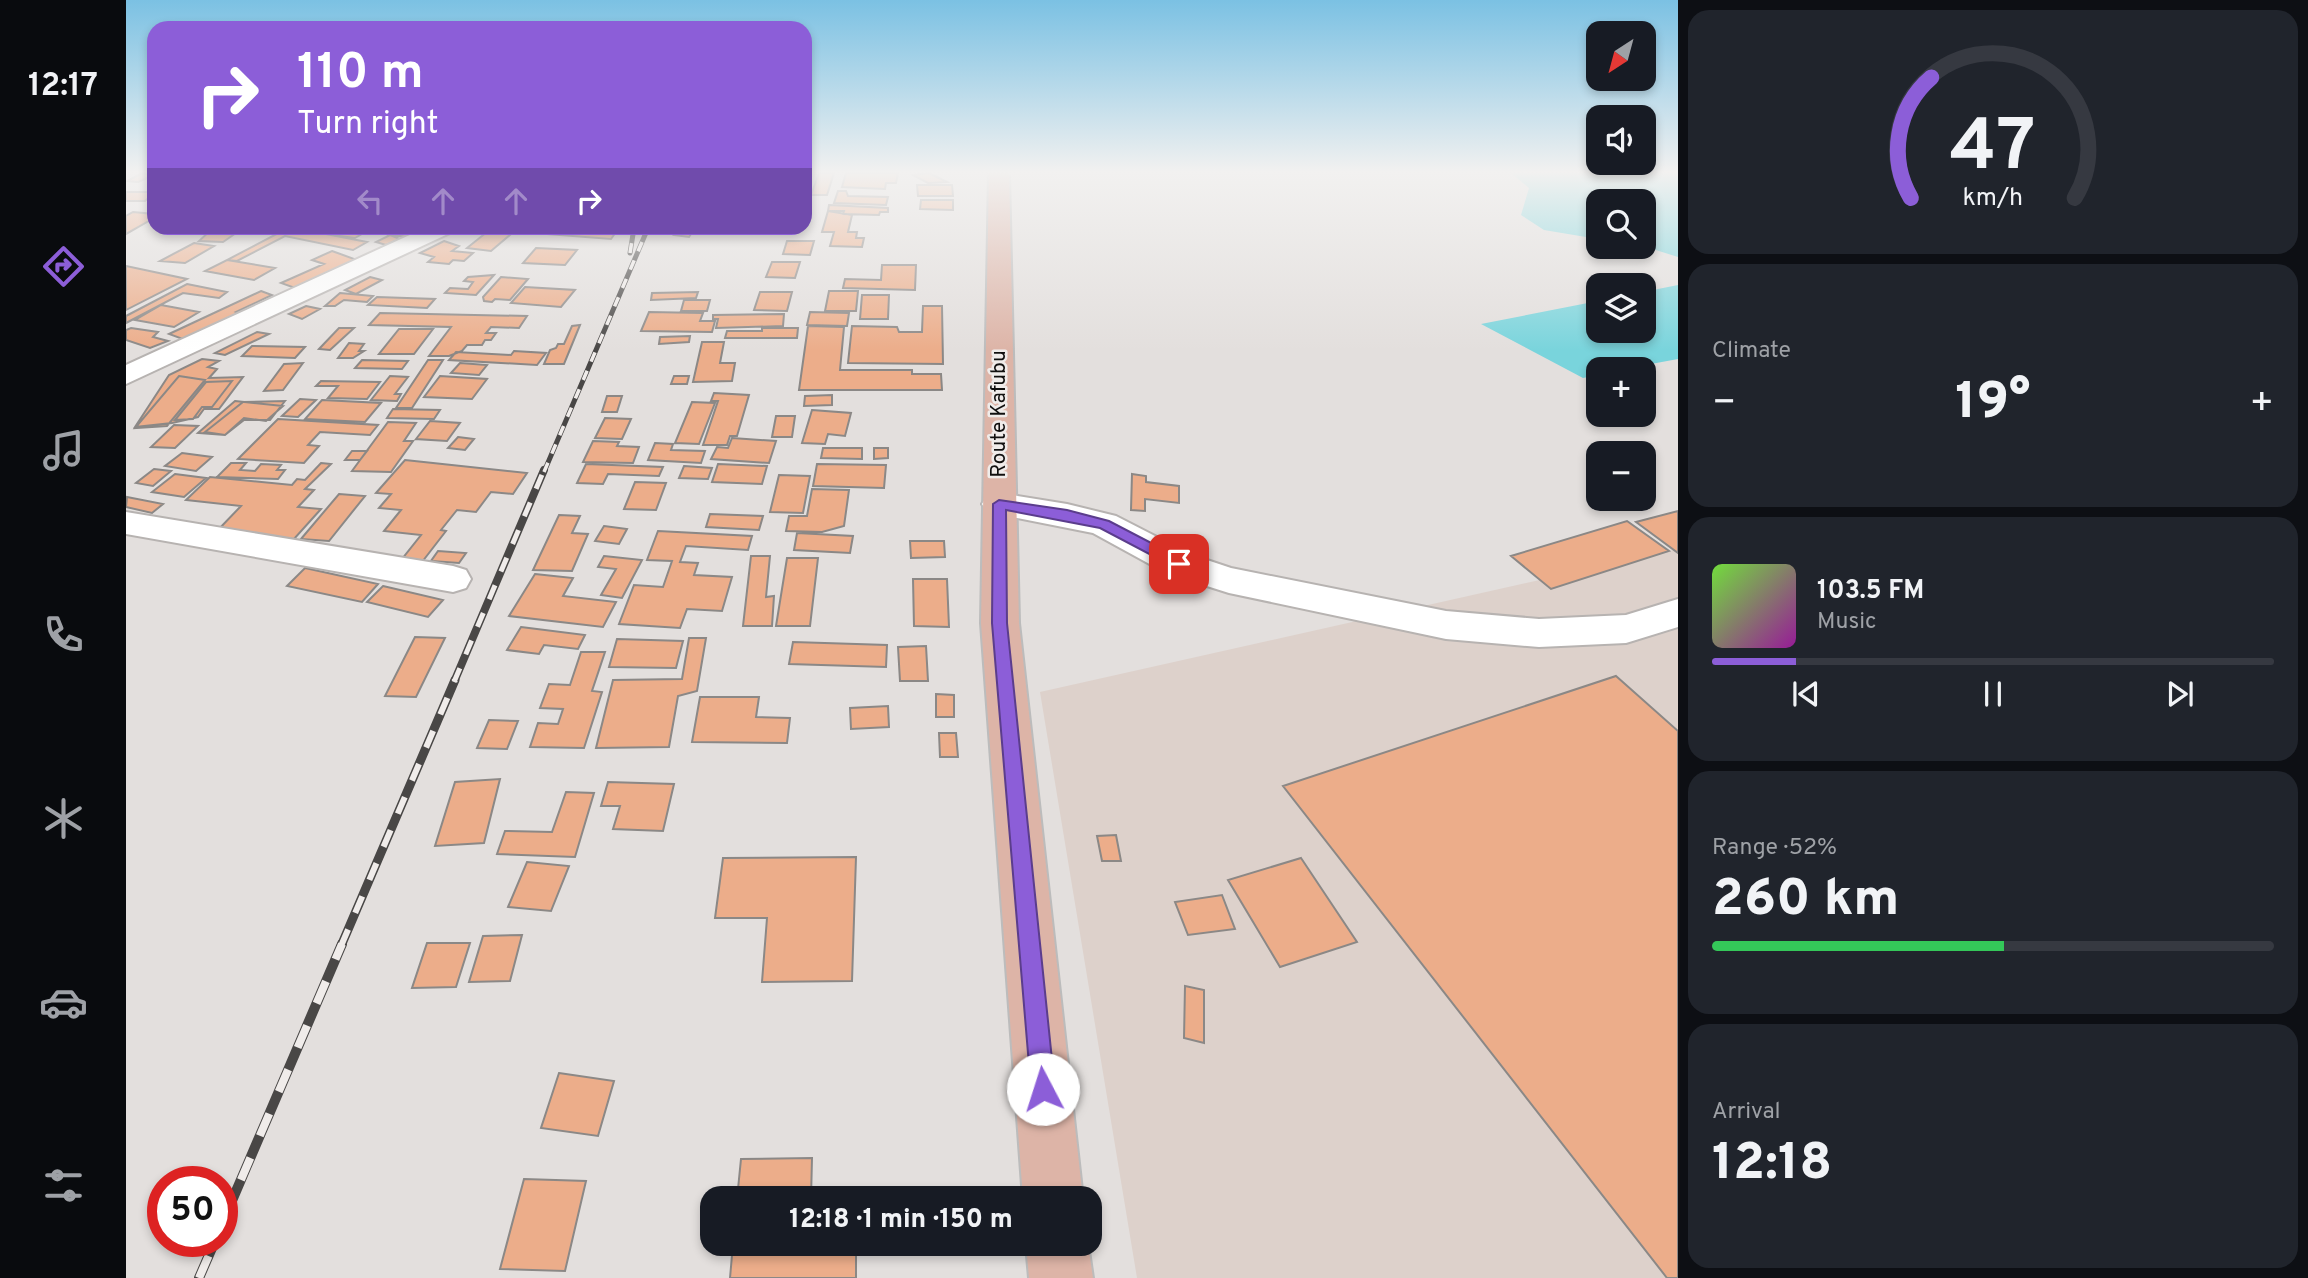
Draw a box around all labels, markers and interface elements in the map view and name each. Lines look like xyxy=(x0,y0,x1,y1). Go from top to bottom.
north arrow xyxy=(1586,21,1656,91)
map controls xyxy=(1586,21,1656,511)
text: 110 m xyxy=(297,44,424,106)
icon: right xyxy=(182,49,273,140)
text: 12:17 xyxy=(28,67,98,107)
text: 47 xyxy=(1950,104,2036,196)
text: Turn right xyxy=(297,105,439,145)
button: sound xyxy=(1586,105,1656,175)
icon: left xyxy=(351,182,389,220)
icon: ahead xyxy=(424,182,462,220)
icon: ahead xyxy=(497,182,535,220)
icon: right xyxy=(570,182,608,220)
text: km/h xyxy=(1963,183,2023,215)
button: search xyxy=(1586,189,1656,259)
icon: directions xyxy=(39,242,88,291)
button: layers xyxy=(1586,273,1656,343)
text: Climate xyxy=(1712,337,1791,366)
street label: Route Kafubu xyxy=(986,350,1013,478)
button: + xyxy=(1586,357,1656,427)
text: 19° xyxy=(1955,371,2031,437)
text: − xyxy=(1712,380,1737,429)
text: + xyxy=(2249,380,2274,429)
icon: music xyxy=(39,426,88,475)
button: − xyxy=(1586,441,1656,511)
pin xyxy=(1149,534,1209,594)
icon: arrive xyxy=(1160,545,1198,583)
text: 103.5 FM xyxy=(1817,575,1924,608)
text: Music xyxy=(1817,608,1877,637)
icon: phone xyxy=(39,610,88,659)
icon: previous xyxy=(1787,675,1825,713)
icon: pause xyxy=(1974,675,2012,713)
icon: next xyxy=(2161,675,2199,713)
icon: climate xyxy=(39,794,88,843)
text: Range · 52% xyxy=(1712,834,1837,863)
text: 260 km xyxy=(1712,868,1899,934)
icon: car xyxy=(39,978,88,1027)
position arrow xyxy=(1006,1052,1080,1126)
text: Arrival xyxy=(1712,1098,1781,1127)
text: 12:18 xyxy=(1712,1132,1832,1198)
icon: filters xyxy=(39,1161,88,1210)
speed limit sign: 50 xyxy=(147,1166,238,1257)
text: 12:18 · 1 min · 150 m xyxy=(789,1204,1013,1237)

